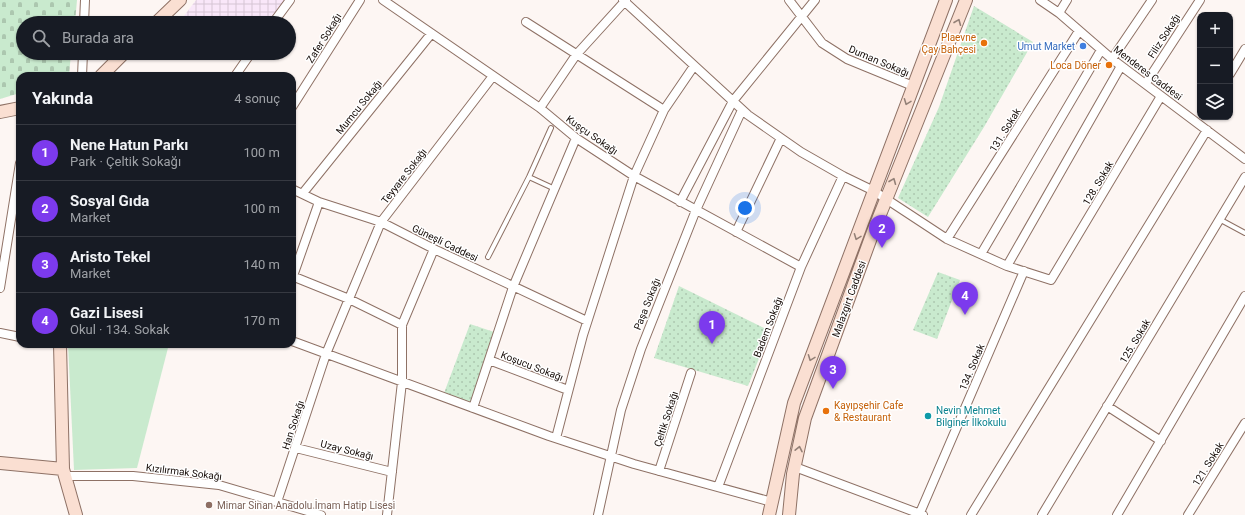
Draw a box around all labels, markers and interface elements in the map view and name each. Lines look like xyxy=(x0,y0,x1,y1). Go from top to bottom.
street label: Zafer Sokağı xyxy=(304,11,344,65)
street label: Filiz Sokağı xyxy=(1146,12,1182,60)
map controls xyxy=(1197,12,1233,120)
button: + xyxy=(1197,12,1233,48)
search box xyxy=(16,16,296,60)
one-way arrow xyxy=(953,18,961,25)
icon: search xyxy=(30,27,52,49)
text: Burada ara xyxy=(62,29,134,47)
place label: Plaevne Çay Bahçesi xyxy=(922,32,976,55)
marker: Plaevne Çay Bahçesi xyxy=(979,38,989,48)
place label: Umut Market xyxy=(1017,41,1075,52)
marker: Umut Market xyxy=(1078,41,1088,51)
street label: Duman Sokağı xyxy=(847,43,911,79)
street label: Menderes Caddesi xyxy=(1112,44,1184,102)
button: − xyxy=(1197,48,1233,84)
place label: Loca Döner xyxy=(1050,60,1102,71)
marker: Loca Döner xyxy=(1104,60,1114,70)
street label: Mumcu Sokağı xyxy=(334,78,384,136)
button: layers xyxy=(1197,84,1233,120)
text: Yakında xyxy=(32,88,93,108)
text: 4 sonuç xyxy=(234,91,280,106)
one-way arrow xyxy=(904,99,912,106)
street label: 131. Sokak xyxy=(987,105,1023,154)
street label: Kuşçu Sokağı xyxy=(564,113,620,157)
text: Nene Hatun Parkı xyxy=(70,136,188,154)
text: 1 xyxy=(41,145,49,160)
text: 100 m xyxy=(243,145,280,160)
street label: Teyyare Sokağı xyxy=(379,146,429,206)
text: Park · Çeltik Sokağı xyxy=(70,154,181,169)
street label: 128. Sokak xyxy=(1081,158,1116,207)
one-way arrow xyxy=(889,178,897,185)
text: Sosyal Gıda xyxy=(70,192,149,210)
your location xyxy=(735,198,755,218)
text: 2 xyxy=(41,201,49,216)
text: 100 m xyxy=(243,201,280,216)
text: Market xyxy=(70,210,110,225)
pin: 2 xyxy=(869,215,895,248)
street label: Güneşli Caddesi xyxy=(410,222,480,264)
one-way arrow xyxy=(853,233,861,240)
text: Aristo Tekel xyxy=(70,248,151,266)
text: 3 xyxy=(41,257,49,272)
text: 140 m xyxy=(243,257,280,272)
street label: Malazgirt Caddesi xyxy=(830,259,868,339)
text: Market xyxy=(70,266,110,281)
street label: Paşa Sokağı xyxy=(632,276,662,332)
pin: 4 xyxy=(952,282,978,315)
street label: Badem Sokağı xyxy=(751,295,785,359)
text: Gazi Lisesi xyxy=(70,304,143,322)
pin: 1 xyxy=(699,311,725,344)
text: 4 xyxy=(41,313,49,328)
text: 170 m xyxy=(243,313,280,328)
street label: 125. Sokak xyxy=(1118,316,1153,365)
text: Okul · 134. Sokak xyxy=(70,322,170,337)
street label: 134. Sokak xyxy=(957,341,987,392)
street label: Koşucu Sokağı xyxy=(499,349,565,383)
one-way arrow xyxy=(807,355,815,362)
pin: 3 xyxy=(820,356,846,389)
street label: Çeltik Sokağı xyxy=(652,390,680,448)
street label: Han Sokağı xyxy=(280,399,306,451)
place label: Kayıpşehir Cafe & Restaurant xyxy=(834,400,903,423)
place label: Nevin Mehmet Bilginer İlkokulu xyxy=(936,405,1006,428)
marker: Kayıpşehir Cafe & Restaurant xyxy=(821,406,831,416)
marker: Nevin Mehmet Bilginer İlkokulu xyxy=(923,411,933,421)
street label: Uzay Sokağı xyxy=(319,438,375,462)
street label: 121. Sokak xyxy=(1190,439,1226,488)
one-way arrow xyxy=(794,446,802,452)
street label: Kızılırmak Sokağı xyxy=(145,462,223,482)
place label: Mimar Sinan Anadolu İmam Hatip Lisesi xyxy=(217,499,395,511)
marker: Mimar Sinan Anadolu İmam Hatip Lisesi xyxy=(204,500,214,510)

